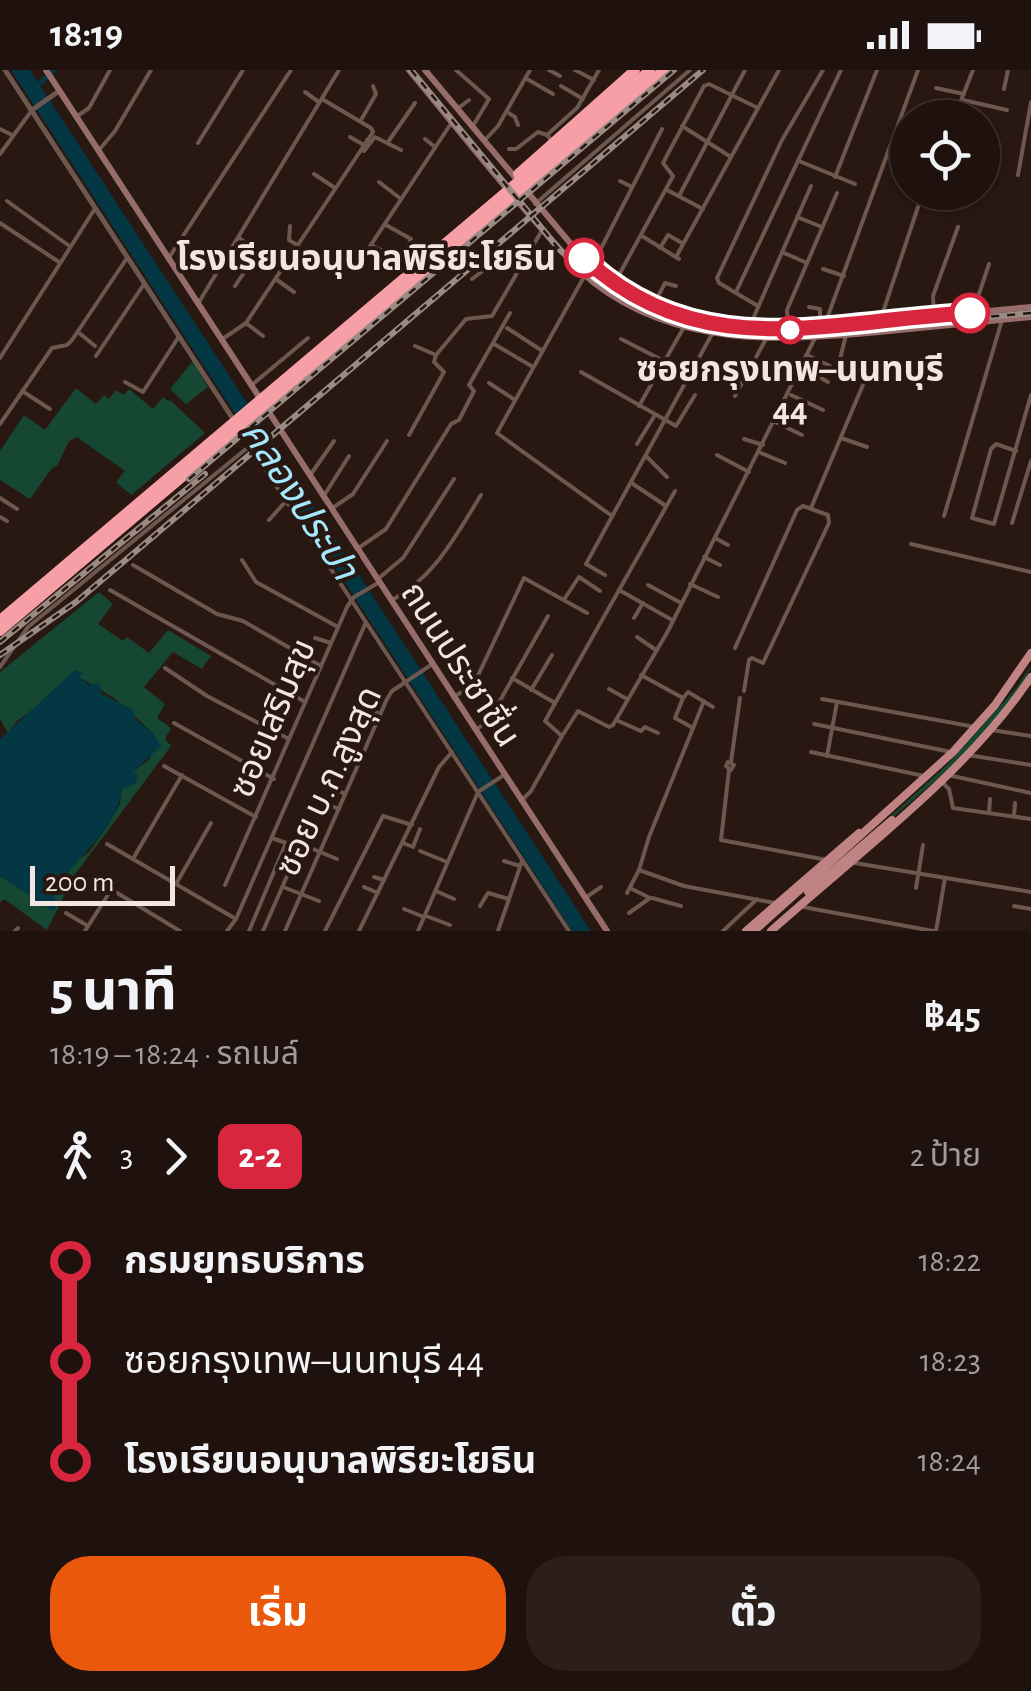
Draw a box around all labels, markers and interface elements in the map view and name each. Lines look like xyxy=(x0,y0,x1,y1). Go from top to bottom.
text: 18:19 xyxy=(50,16,123,54)
map controls xyxy=(890,100,1000,210)
button: locate xyxy=(890,100,1000,210)
marker: โรงเรียนอนุบาลพิริยะโยธิน xyxy=(565,239,603,277)
place label: โรงเรียนอนุบาลพิริยะโยธิน xyxy=(176,240,556,279)
unlabelled marker xyxy=(951,294,989,332)
marker: ซอยกรุงเทพ–นนทบุรี 44 xyxy=(777,317,803,343)
place label: ซอยกรุงเทพ–นนทบุรี 44 xyxy=(636,353,944,428)
water label: คลองประปา xyxy=(233,415,364,588)
street label: ถนนประชาชื่น xyxy=(394,572,532,753)
street label: ซอยเสริมสุข xyxy=(224,634,324,804)
street label: ซอย บ.ก.สูงสุด xyxy=(270,681,390,883)
scale bar xyxy=(30,861,175,906)
text: 200 m xyxy=(45,869,114,897)
text: 5 นาที xyxy=(50,965,177,1020)
text: ฿45 xyxy=(923,998,981,1036)
text: 18:19 – 18:24 · รถเมล์ xyxy=(50,1038,299,1070)
icon: walk xyxy=(50,1129,105,1184)
icon: forward xyxy=(148,1129,203,1184)
text: 2-2 xyxy=(238,1139,282,1174)
text: 3 xyxy=(120,1140,133,1172)
text: 2 ป้าย xyxy=(910,1140,981,1172)
text: กรมยุทธบริการ xyxy=(124,1243,365,1281)
text: 18:22 xyxy=(918,1245,981,1277)
text: ซอยกรุงเทพ–นนทบุรี 44 xyxy=(124,1343,484,1381)
text: 18:23 xyxy=(920,1345,981,1377)
text: โรงเรียนอนุบาลพิริยะโยธิน xyxy=(124,1443,536,1481)
text: 18:24 xyxy=(918,1445,981,1477)
button: เริ่ม xyxy=(50,1556,506,1671)
button: ตั๋ว xyxy=(526,1556,981,1671)

